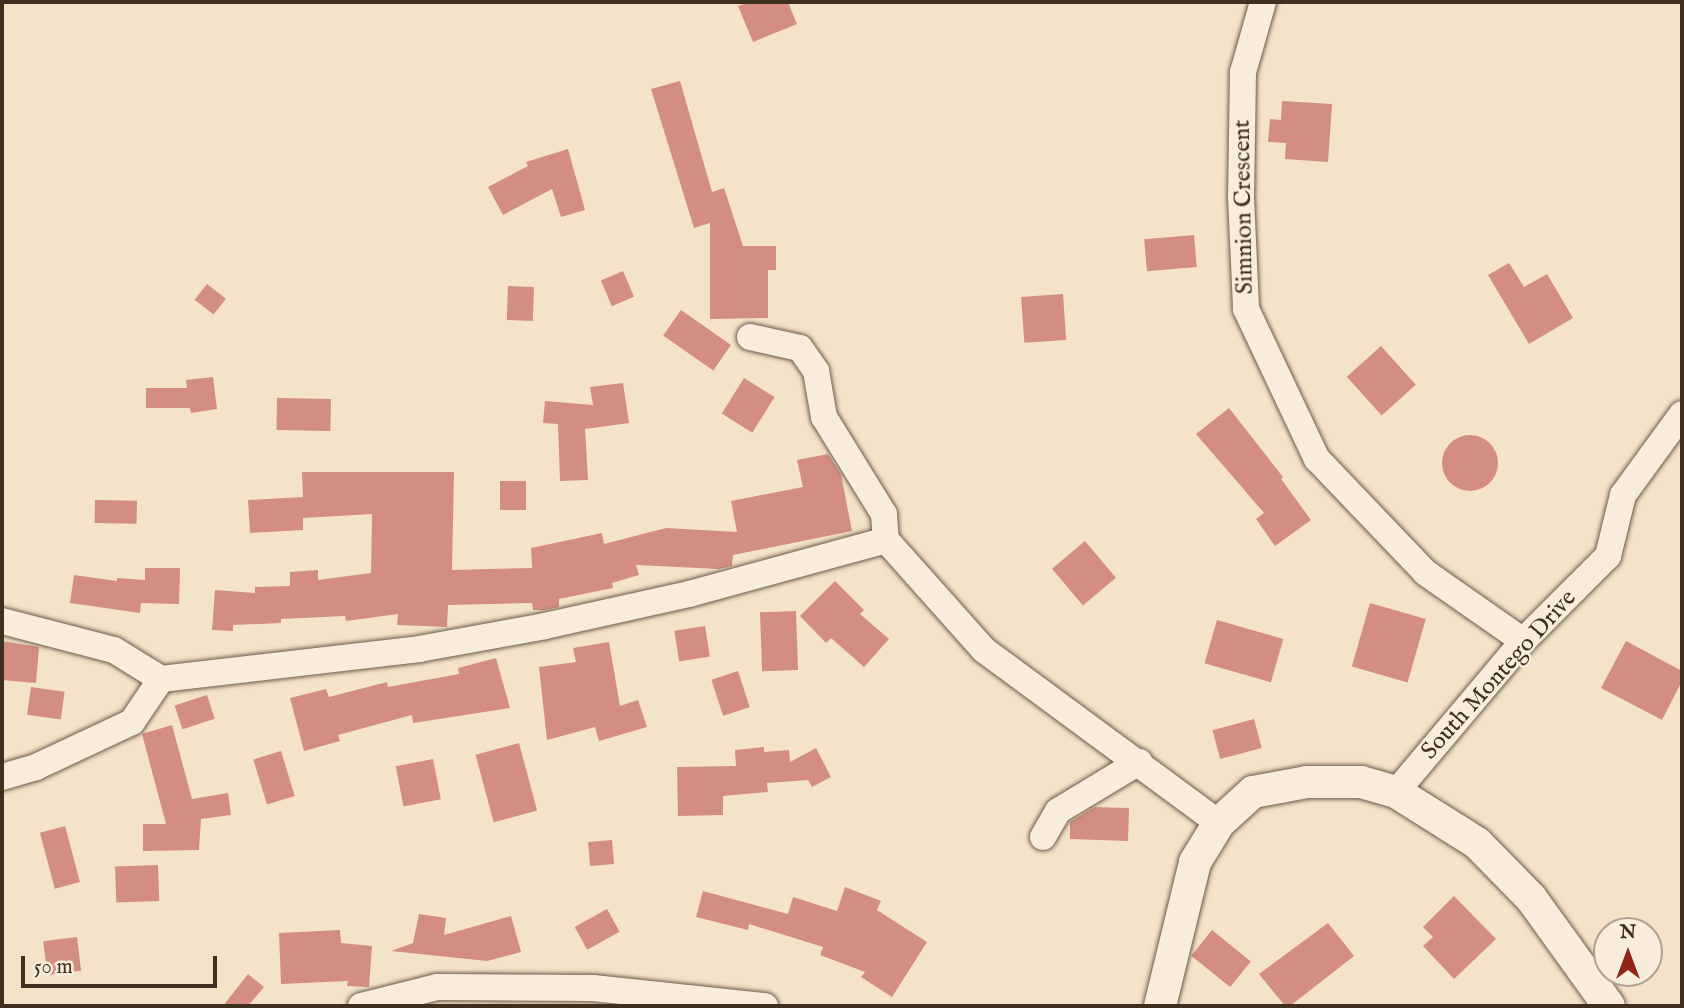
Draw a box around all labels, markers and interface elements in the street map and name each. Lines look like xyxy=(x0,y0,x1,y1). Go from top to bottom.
street label: Simnion Crescent xyxy=(1228,119,1260,295)
street label: South Montego Drive xyxy=(1415,584,1583,766)
north arrow xyxy=(1593,917,1663,987)
text: N xyxy=(1620,921,1636,945)
scale bar xyxy=(24,942,220,986)
text: 50 m xyxy=(34,954,73,981)

